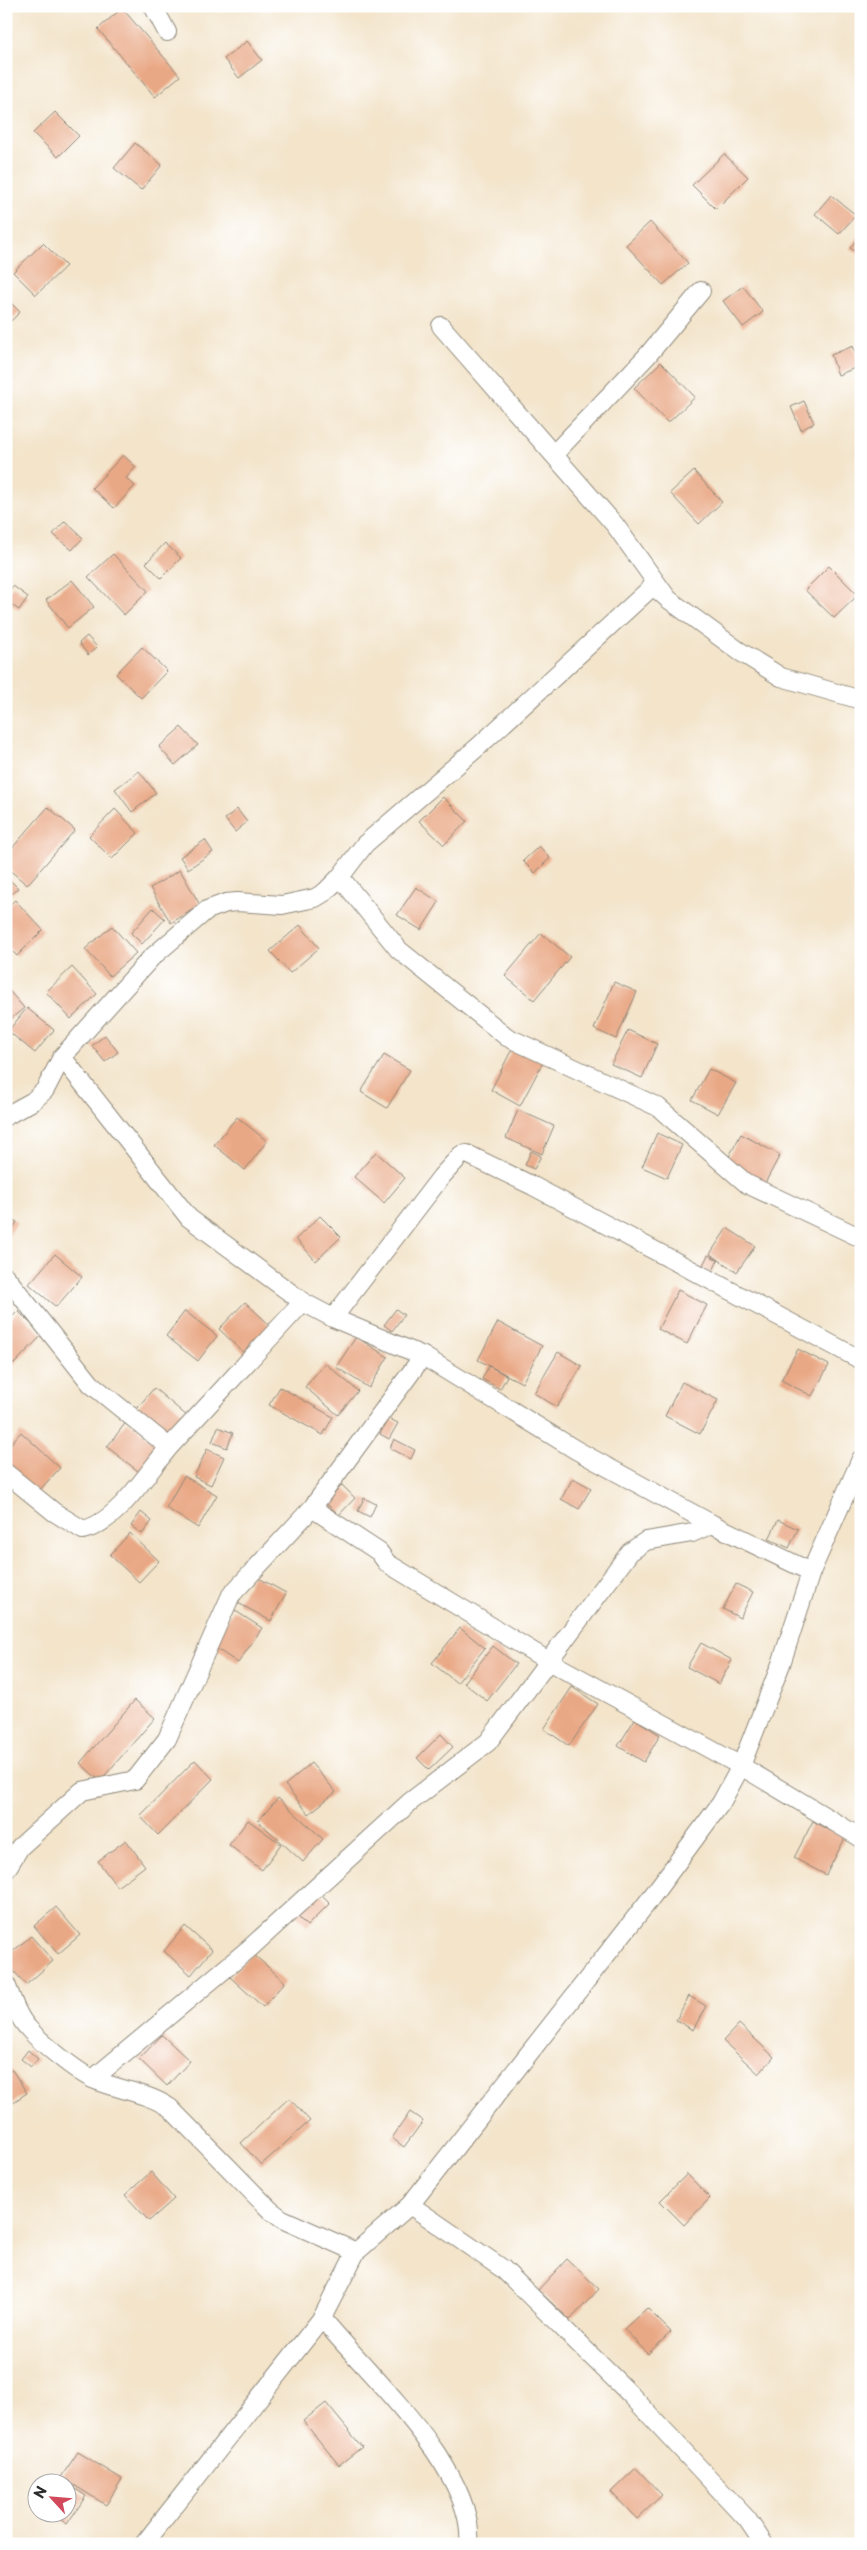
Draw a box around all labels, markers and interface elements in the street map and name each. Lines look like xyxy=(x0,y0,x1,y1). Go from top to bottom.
north arrow xyxy=(28,2472,78,2522)
text: N xyxy=(28,2482,52,2502)

